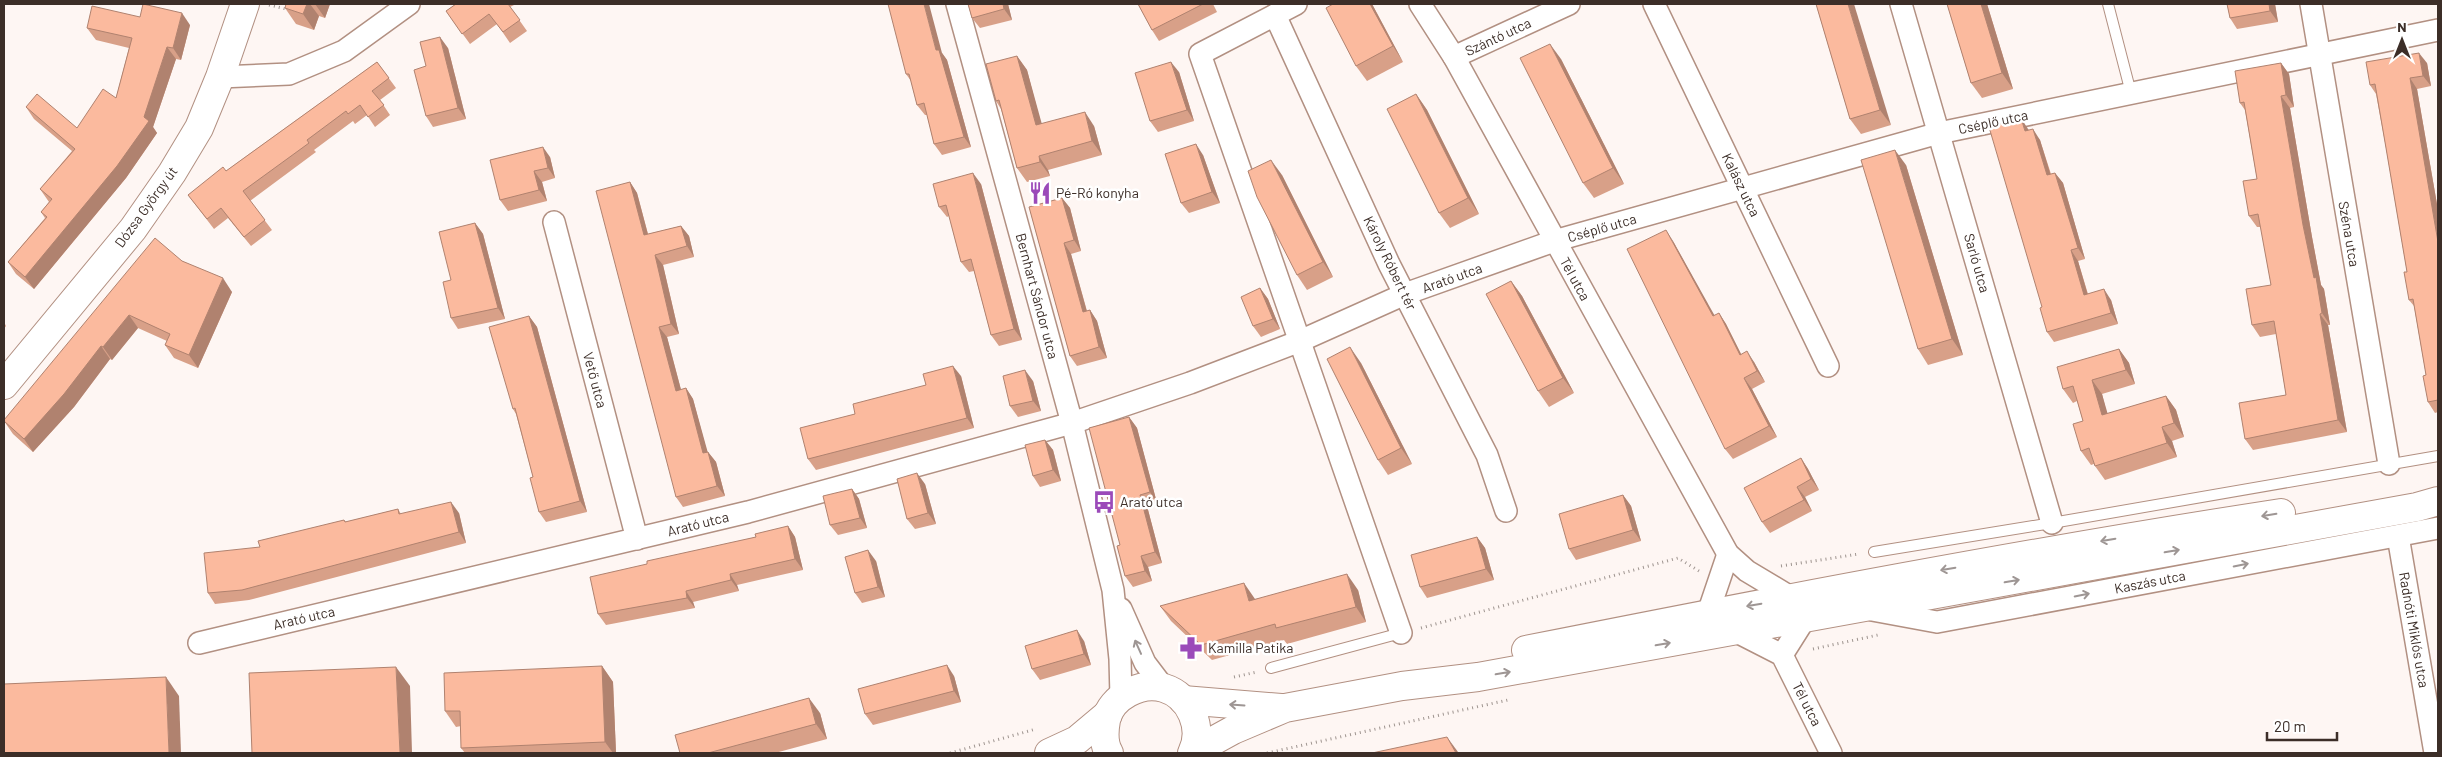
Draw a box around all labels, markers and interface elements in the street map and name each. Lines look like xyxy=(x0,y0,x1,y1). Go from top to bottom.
street label: Szántó utca xyxy=(1462,14,1534,59)
north arrow xyxy=(2377,15,2427,65)
text: N xyxy=(2397,18,2407,35)
street label: Cséplő utca xyxy=(1957,106,2029,137)
street label: Kalász utca xyxy=(1719,150,1764,219)
street label: Dózsa György út xyxy=(111,163,181,250)
restaurant icon: Pé-Ró konyha xyxy=(1027,180,1053,206)
place label: Pé-Ró konyha xyxy=(1056,184,1139,201)
street label: Széna utca xyxy=(2335,200,2364,268)
street label: Cséplő utca xyxy=(1565,210,1638,245)
street label: Károly Róbert tér xyxy=(1360,213,1421,313)
street label: Bernhart Sándor utca xyxy=(1013,231,1062,361)
street label: Sarló utca xyxy=(1961,231,1994,294)
street label: Tél utca xyxy=(1557,254,1594,304)
street label: Arató utca xyxy=(1419,259,1484,296)
street label: Vető utca xyxy=(580,350,611,410)
bus stop icon: Arató utca xyxy=(1091,489,1117,515)
place label: Arató utca xyxy=(1120,493,1183,510)
street label: Arató utca xyxy=(665,508,730,539)
one-way arrow xyxy=(2261,510,2277,520)
one-way arrow xyxy=(2101,535,2117,545)
one-way arrow xyxy=(2163,546,2179,556)
one-way arrow xyxy=(2233,560,2249,569)
one-way arrow xyxy=(1941,565,1957,574)
street label: Kaszás utca xyxy=(2113,566,2187,597)
street label: Radnóti Miklós utca xyxy=(2396,571,2433,689)
one-way arrow xyxy=(2003,575,2019,585)
one-way arrow xyxy=(2073,589,2089,599)
one-way arrow xyxy=(1747,600,1763,610)
street label: Arató utca xyxy=(271,602,336,633)
pharmacy icon: Kamilla Patika xyxy=(1178,635,1204,661)
one-way arrow xyxy=(1654,638,1670,648)
place label: Kamilla Patika xyxy=(1208,639,1293,656)
one-way arrow xyxy=(1132,640,1142,655)
one-way arrow xyxy=(1494,667,1510,677)
street label: Tél utca xyxy=(1789,679,1826,729)
one-way arrow xyxy=(1229,700,1245,709)
scale bar xyxy=(2267,710,2337,742)
text: 20 m xyxy=(2274,717,2306,735)

